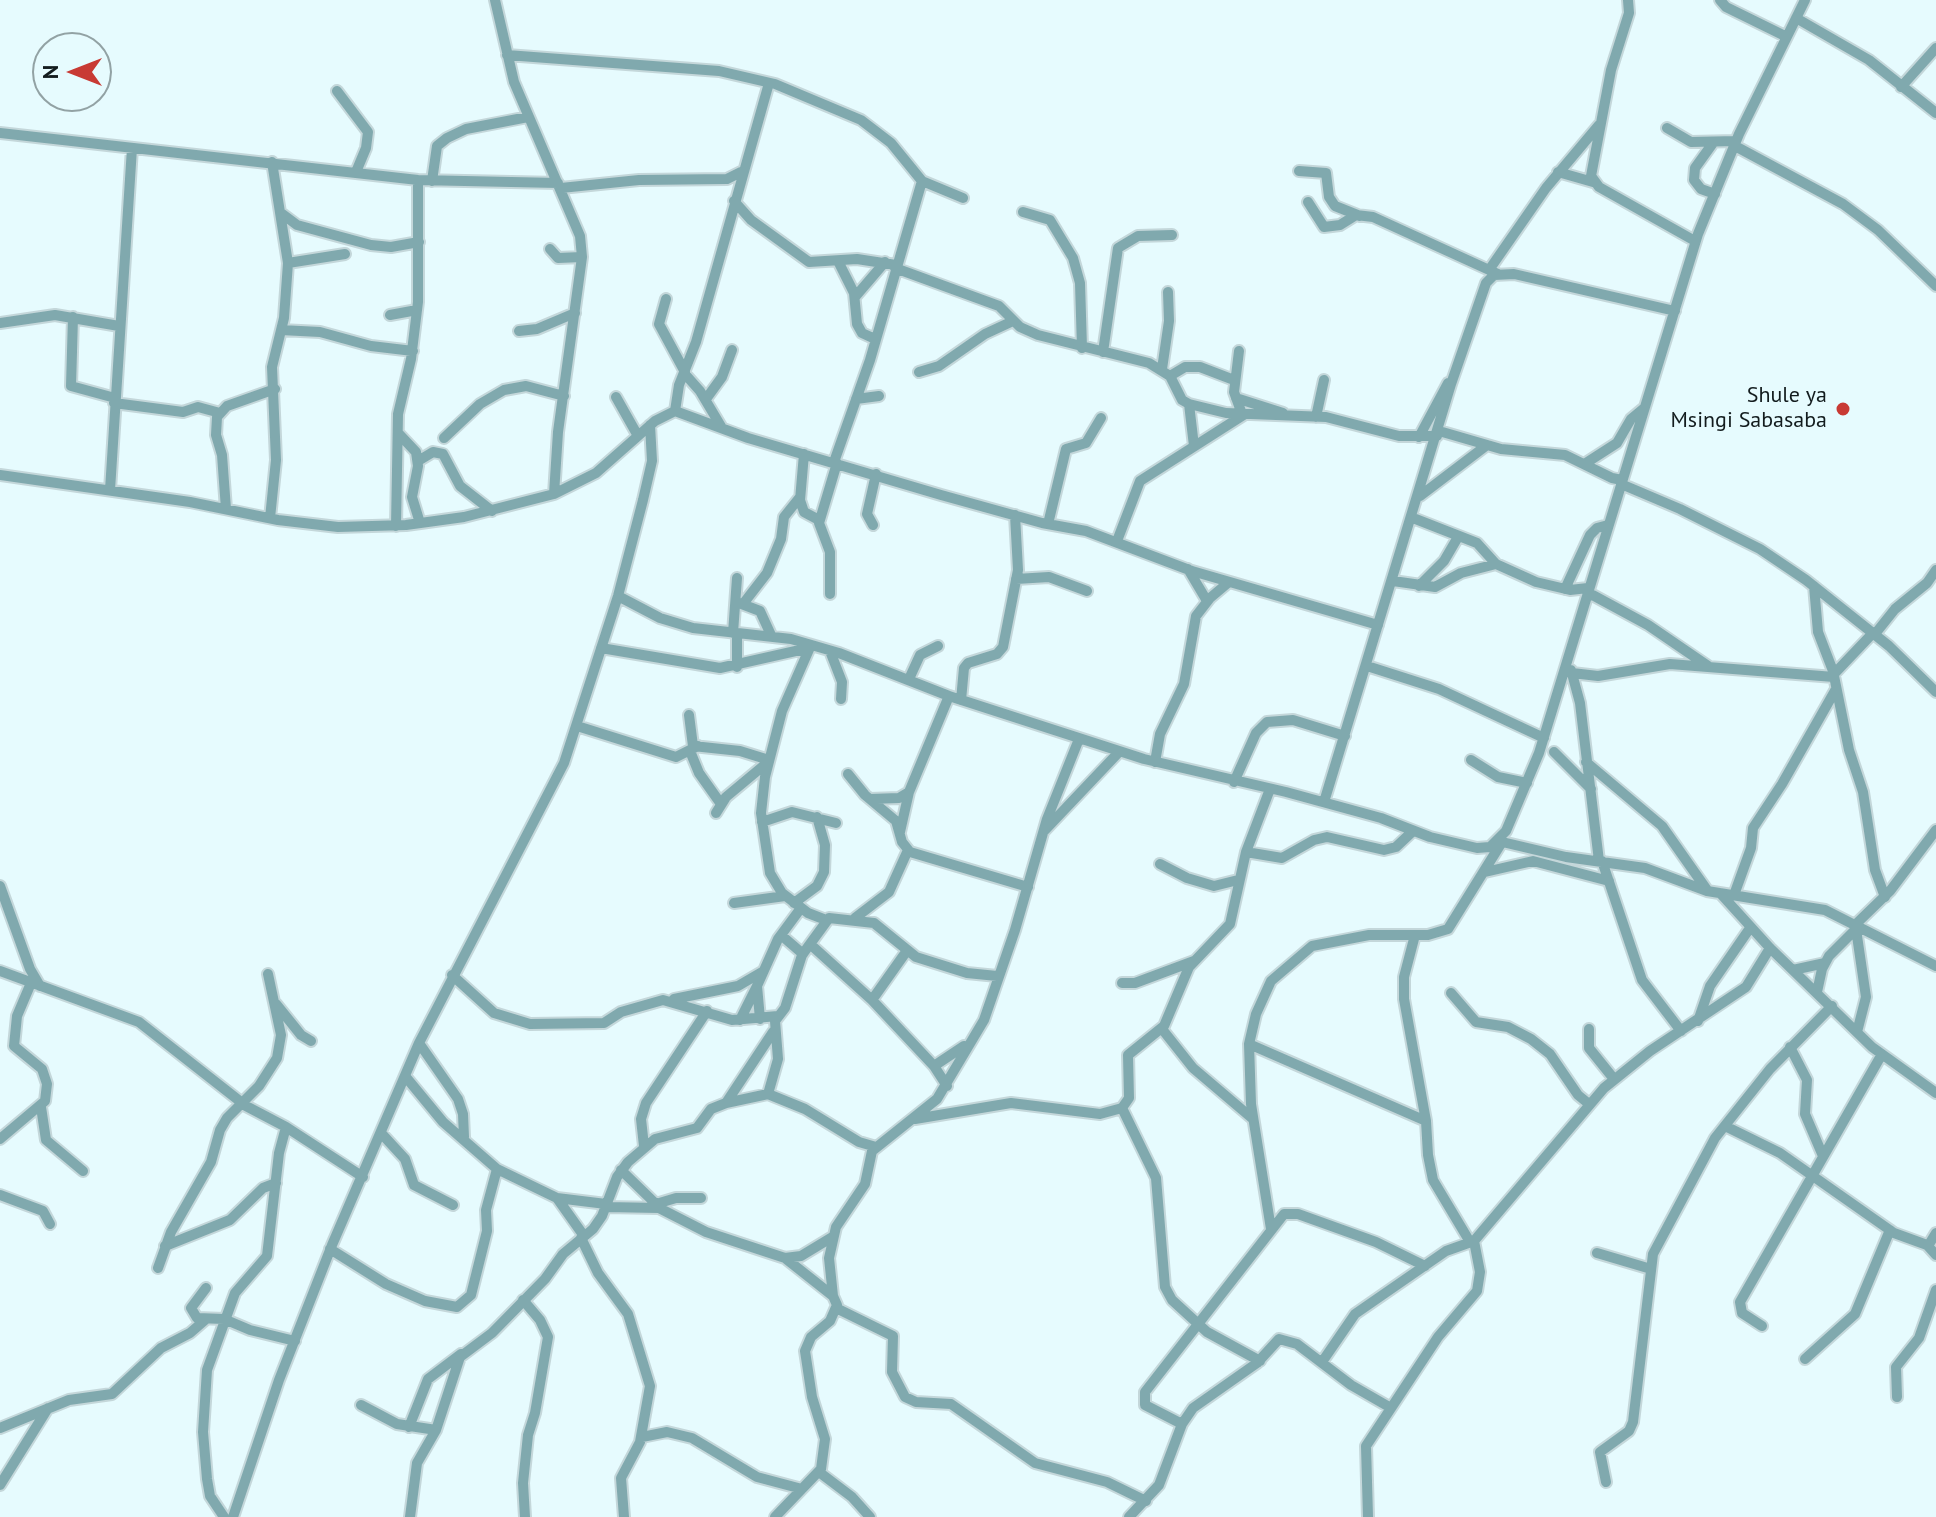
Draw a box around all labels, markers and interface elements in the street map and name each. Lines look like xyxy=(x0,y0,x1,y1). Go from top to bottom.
north arrow xyxy=(32,32,112,112)
text: N xyxy=(36,65,64,79)
place label: Shule ya Msingi Sabasaba xyxy=(1670,383,1827,434)
marker: Shule ya Msingi Sabasaba xyxy=(1834,400,1852,418)

